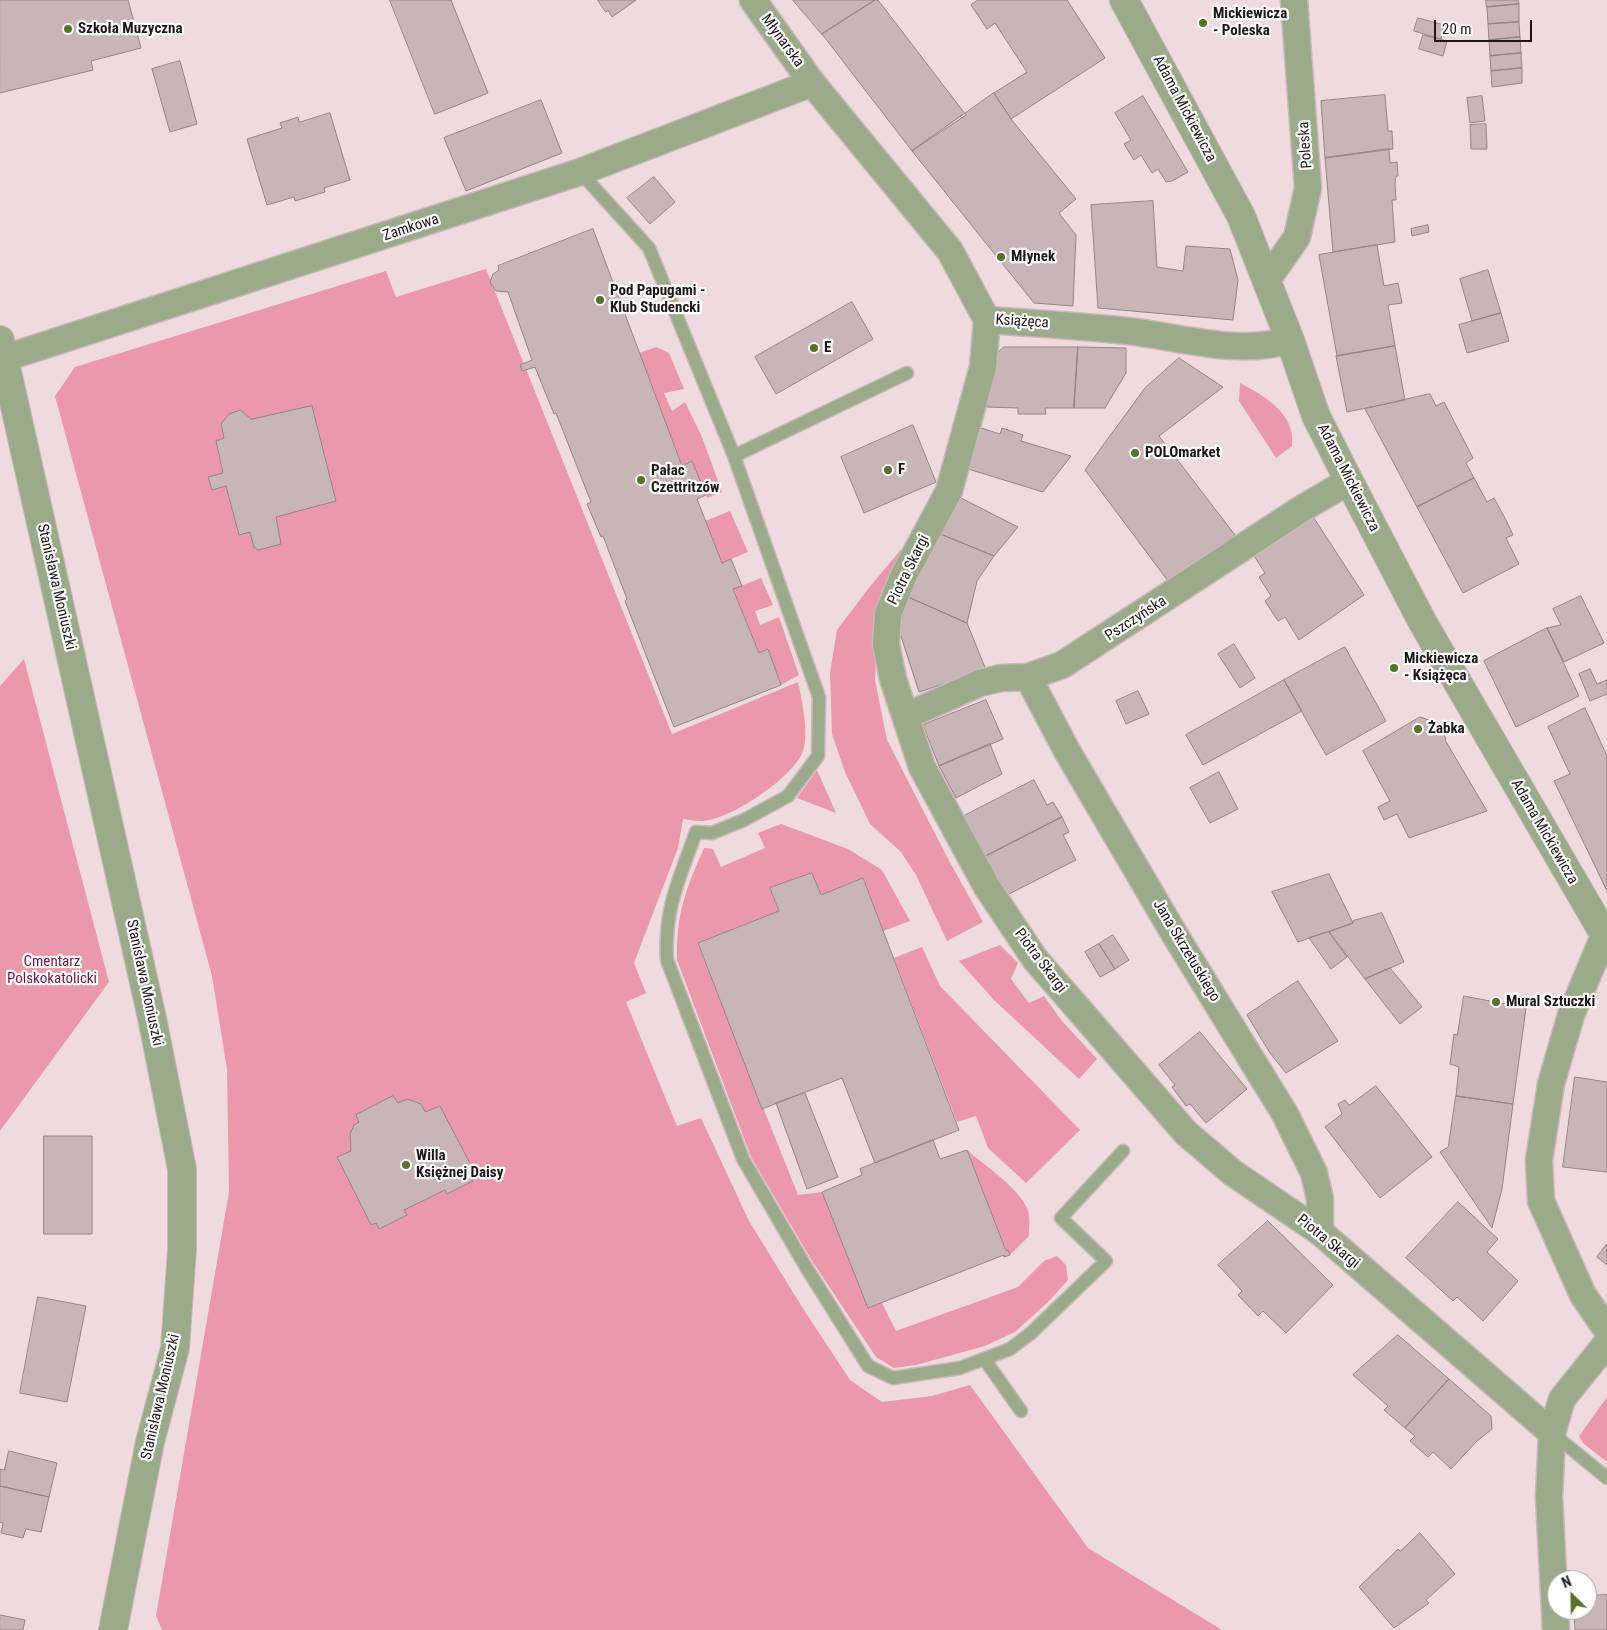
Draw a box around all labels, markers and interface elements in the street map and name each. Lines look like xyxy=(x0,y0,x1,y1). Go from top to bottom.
place label: Mickiewicza - Poleska xyxy=(1213,5,1287,40)
scale bar xyxy=(1437,10,1534,42)
street label: Młynarska xyxy=(757,11,807,71)
marker: Mickiewicza - Poleska xyxy=(1197,17,1209,29)
place label: Szkoła Muzyczna xyxy=(78,20,183,38)
text: 20 m xyxy=(1442,20,1472,38)
marker: Szkoła Muzyczna xyxy=(62,23,74,35)
street label: Adama Mickiewicza xyxy=(1148,53,1220,165)
street label: Poleska xyxy=(1295,121,1317,169)
street label: Zamkowa xyxy=(381,211,441,245)
place label: Młynek xyxy=(1011,248,1055,266)
marker: Młynek xyxy=(995,251,1007,263)
place label: Pod Papugami - Klub Studencki xyxy=(610,282,705,317)
marker: Pod Papugami - Klub Studencki xyxy=(594,294,606,306)
street label: Książęca xyxy=(995,311,1049,333)
place label: E xyxy=(824,339,831,357)
marker: E xyxy=(808,342,820,354)
street label: Adama Mickiewicza xyxy=(1313,421,1383,535)
place label: POLOmarket xyxy=(1145,444,1220,462)
marker: POLOmarket xyxy=(1129,447,1141,459)
place label: F xyxy=(898,461,905,479)
place label: Pałac Czettritzów xyxy=(651,462,720,497)
marker: F xyxy=(882,464,894,476)
marker: Pałac Czettritzów xyxy=(635,474,647,486)
street label: Stanisława Moniuszki xyxy=(33,522,79,652)
street label: Piotra Skargi xyxy=(884,532,934,608)
street label: Pszczyńska xyxy=(1102,593,1170,645)
place label: Mickiewicza - Książęca xyxy=(1404,650,1478,685)
marker: Mickiewicza - Książęca xyxy=(1388,662,1400,674)
place label: Żabka xyxy=(1428,720,1465,738)
marker: Żabka xyxy=(1412,723,1424,735)
street label: Adama Mickiewicza xyxy=(1507,776,1581,888)
street label: Jana Skrzetuskiego xyxy=(1149,897,1223,1005)
street label: Stanisława Moniuszki xyxy=(122,918,166,1048)
street label: Piotra Skargi xyxy=(1010,925,1070,997)
park label: Cmentarz Polskokatolicki xyxy=(7,953,97,988)
place label: Mural Sztuczki xyxy=(1506,993,1595,1011)
marker: Mural Sztuczki xyxy=(1490,996,1502,1008)
place label: Willa Księżnej Daisy xyxy=(416,1147,503,1182)
marker: Willa Księżnej Daisy xyxy=(400,1159,412,1171)
street label: Piotra Skargi xyxy=(1293,1211,1363,1273)
street label: Stanisława Moniuszki xyxy=(138,1332,184,1462)
north arrow xyxy=(1547,1570,1597,1620)
text: N xyxy=(1559,1573,1574,1591)

